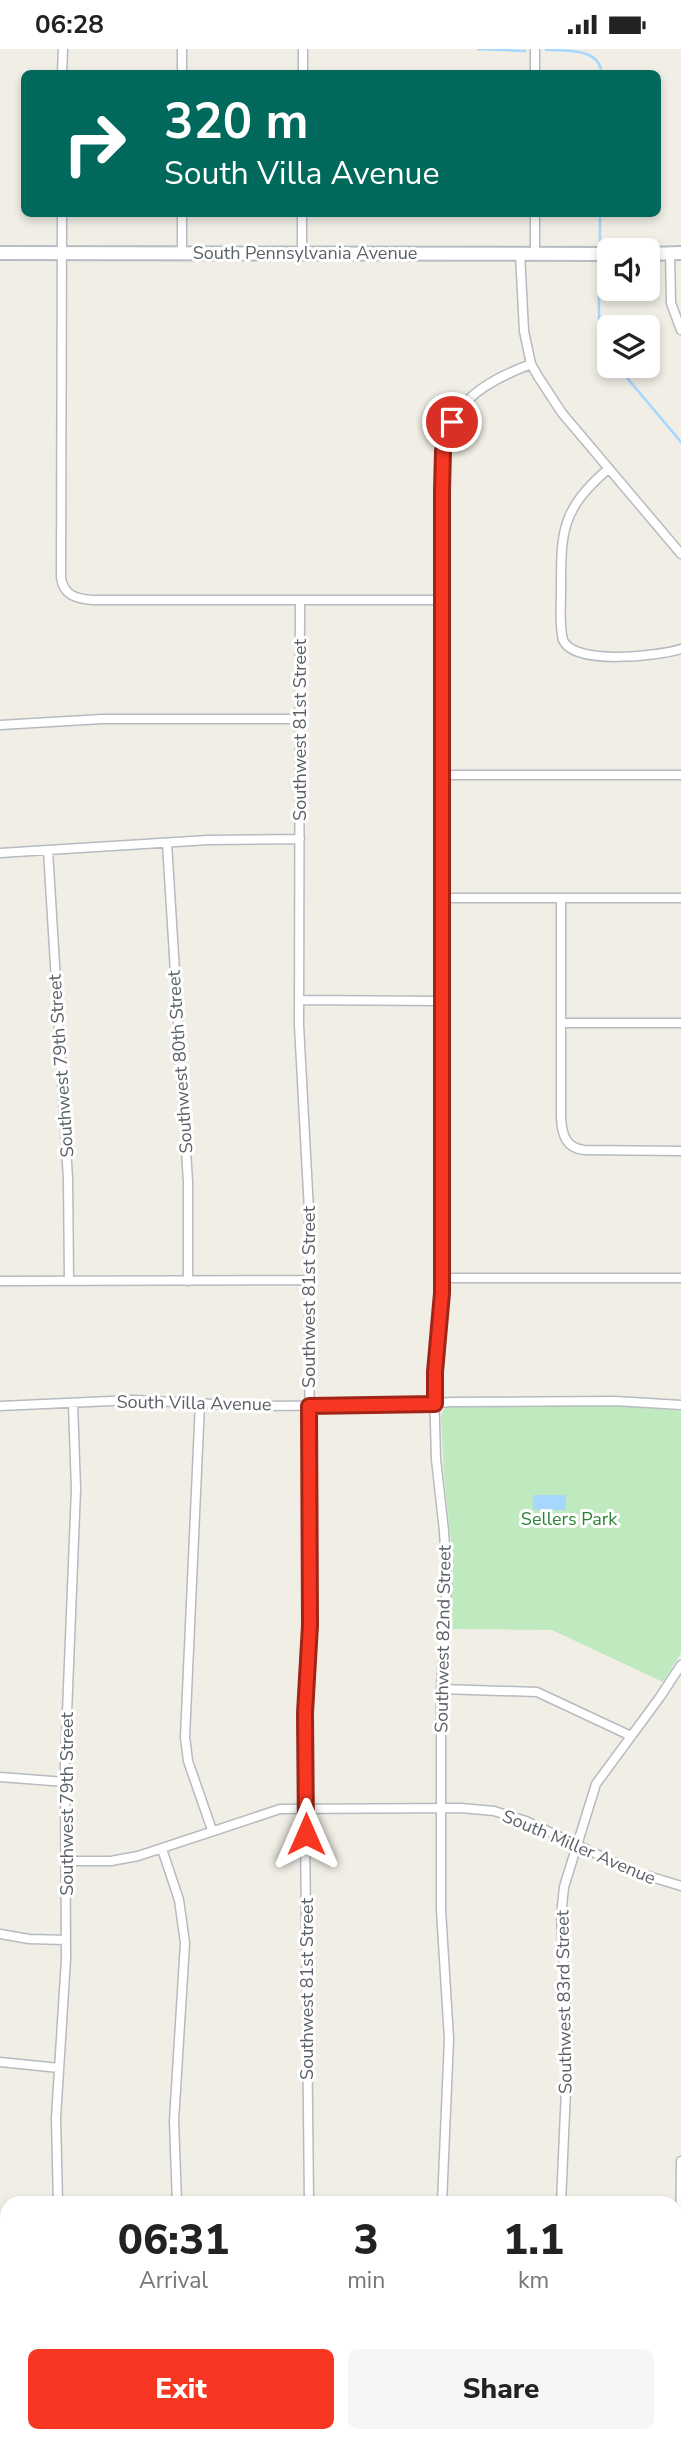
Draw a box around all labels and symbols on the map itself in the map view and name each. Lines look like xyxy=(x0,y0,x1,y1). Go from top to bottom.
street label: South Pennsylvania Avenue xyxy=(193,241,417,265)
pin xyxy=(422,392,482,452)
street label: Southwest 81st Street xyxy=(288,638,312,821)
street label: Southwest 80th Street xyxy=(162,969,198,1154)
street label: Southwest 79th Street xyxy=(43,973,79,1158)
street label: Southwest 81st Street xyxy=(297,1205,321,1388)
street label: South Villa Avenue xyxy=(116,1390,272,1416)
park label: Sellers Park xyxy=(521,1507,618,1531)
street label: Southwest 82nd Street xyxy=(429,1544,457,1733)
street label: Southwest 79th Street xyxy=(55,1712,79,1896)
position arrow xyxy=(269,1797,343,1871)
street label: South Miller Avenue xyxy=(499,1804,659,1890)
street label: Southwest 81st Street xyxy=(295,1897,319,2080)
street label: Southwest 83rd Street xyxy=(550,1909,578,2094)

